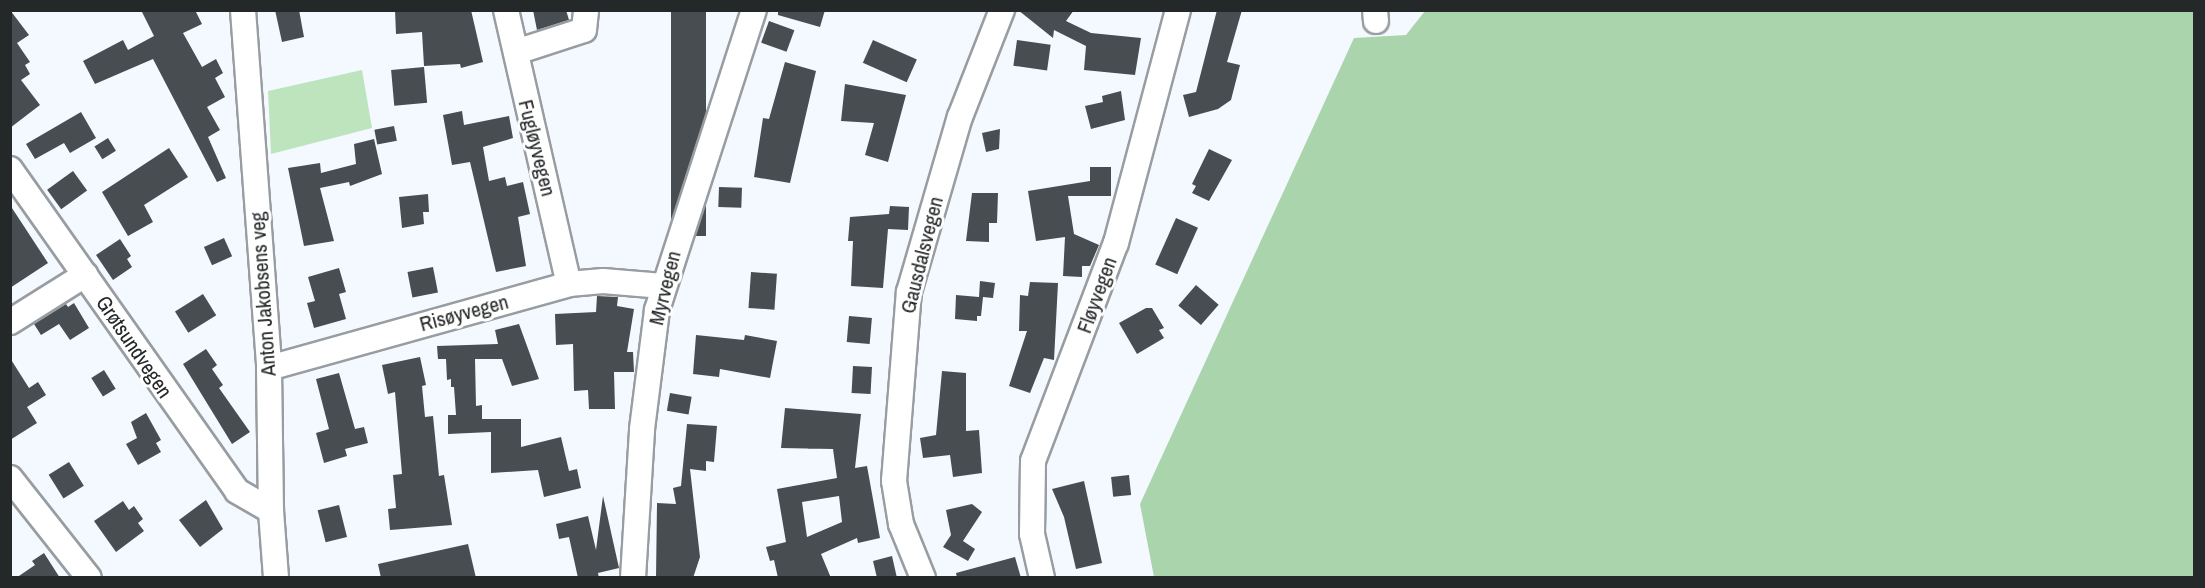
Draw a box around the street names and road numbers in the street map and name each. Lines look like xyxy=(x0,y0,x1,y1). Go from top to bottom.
street label: Fugløyvegen xyxy=(513,97,561,199)
street label: Gausdalsvegen xyxy=(895,194,949,316)
street label: Anton Jakobsens veg xyxy=(245,211,281,377)
street label: Myrvegen xyxy=(644,248,686,328)
street label: Fløyvegen xyxy=(1072,253,1122,337)
street label: Risøyvegen xyxy=(417,289,511,337)
street label: Grøtsundvegen xyxy=(91,291,177,403)

